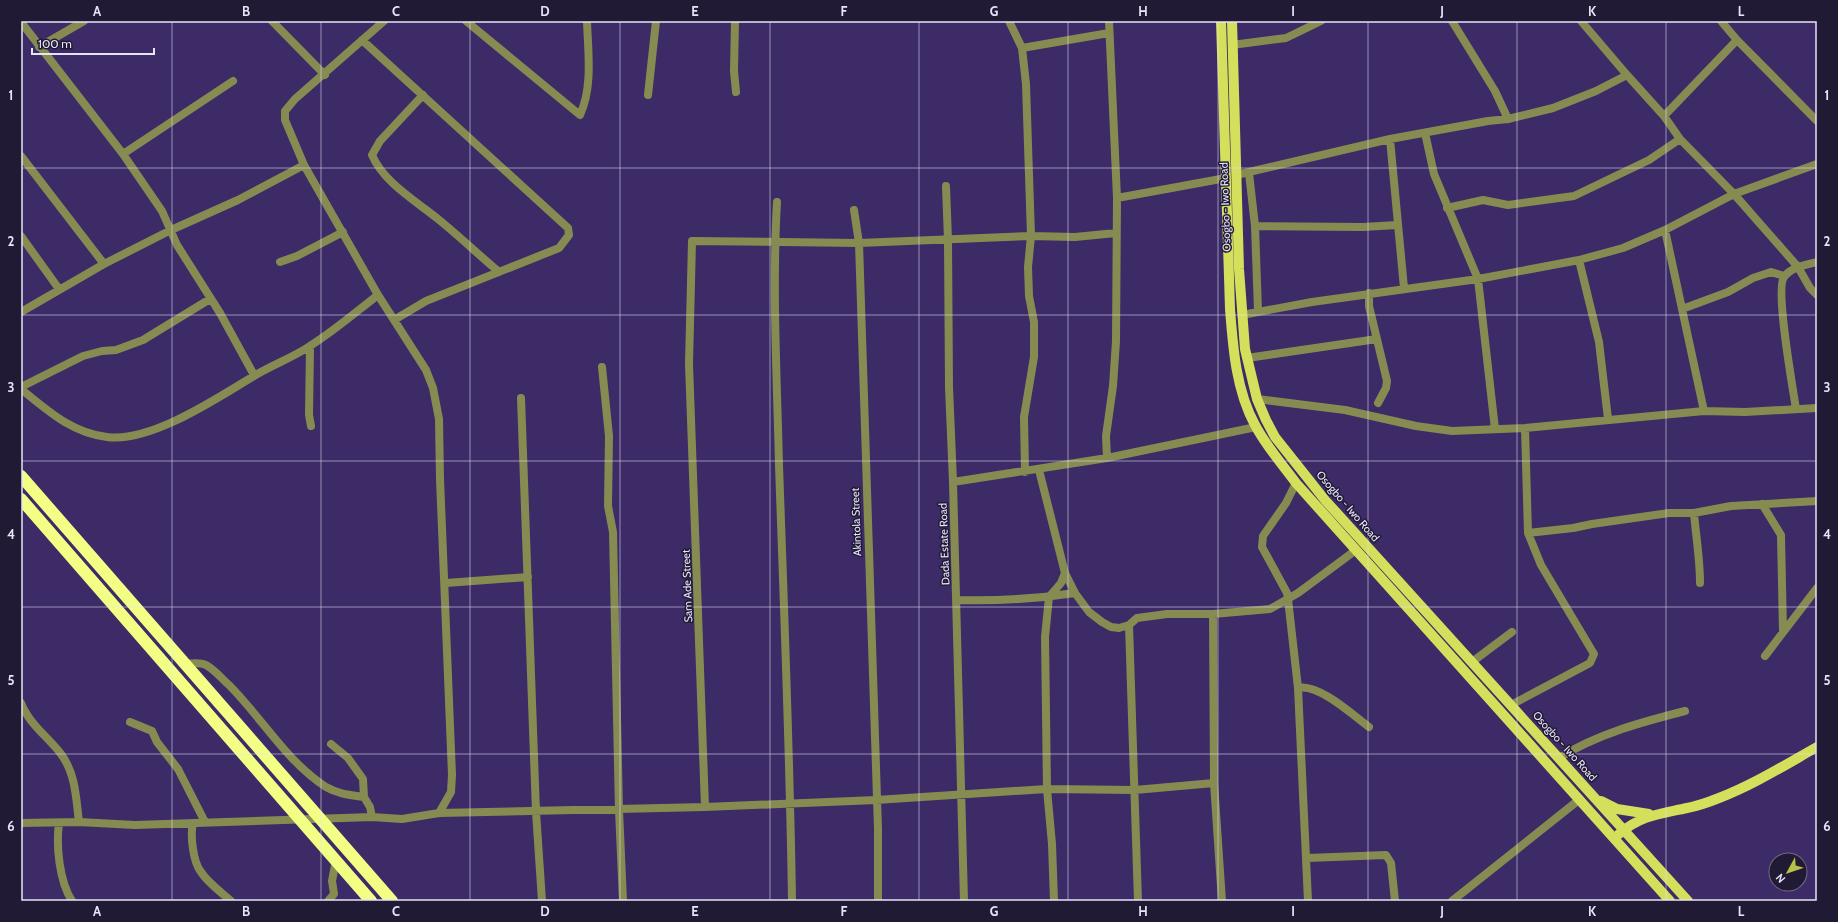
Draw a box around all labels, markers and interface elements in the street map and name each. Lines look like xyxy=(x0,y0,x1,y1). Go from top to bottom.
text: A xyxy=(93,3,102,19)
text: B xyxy=(242,3,250,19)
text: C xyxy=(392,3,400,19)
text: D xyxy=(540,3,550,19)
text: E xyxy=(691,3,699,19)
text: F xyxy=(841,3,848,19)
text: G xyxy=(990,3,999,19)
text: H xyxy=(1138,3,1148,19)
text: I xyxy=(1291,3,1295,19)
text: J xyxy=(1439,3,1444,19)
text: K xyxy=(1588,3,1597,19)
text: L xyxy=(1738,3,1745,19)
scale bar xyxy=(32,30,154,56)
text: 100 m xyxy=(38,36,72,51)
text: 1 xyxy=(9,87,13,103)
text: 1 xyxy=(1825,87,1829,103)
street label: Osogbo - Iwo Road xyxy=(1216,162,1234,252)
text: 2 xyxy=(8,233,15,249)
text: 2 xyxy=(1824,233,1831,249)
text: 3 xyxy=(7,379,15,395)
text: 3 xyxy=(1823,379,1831,395)
street label: Osogbo - Iwo Road xyxy=(1313,468,1383,544)
street label: Akintola Street xyxy=(848,487,864,556)
street label: Dada Estate Road xyxy=(936,503,952,585)
text: 4 xyxy=(7,526,15,542)
text: 4 xyxy=(1823,526,1831,542)
street label: Sam Ade Street xyxy=(679,549,695,623)
text: 5 xyxy=(8,672,15,688)
text: 5 xyxy=(1824,672,1831,688)
street label: Osogbo - Iwo Road xyxy=(1530,708,1600,784)
text: 6 xyxy=(7,818,15,834)
text: 6 xyxy=(1823,818,1831,834)
north arrow xyxy=(1768,852,1808,892)
text: N xyxy=(1772,871,1788,886)
text: A xyxy=(93,903,102,919)
text: B xyxy=(242,903,250,919)
text: C xyxy=(392,903,400,919)
text: D xyxy=(540,903,550,919)
text: E xyxy=(691,903,699,919)
text: F xyxy=(841,903,848,919)
text: G xyxy=(990,903,999,919)
text: H xyxy=(1138,903,1148,919)
text: I xyxy=(1291,903,1295,919)
text: J xyxy=(1439,903,1444,919)
text: K xyxy=(1588,903,1597,919)
text: L xyxy=(1738,903,1745,919)

